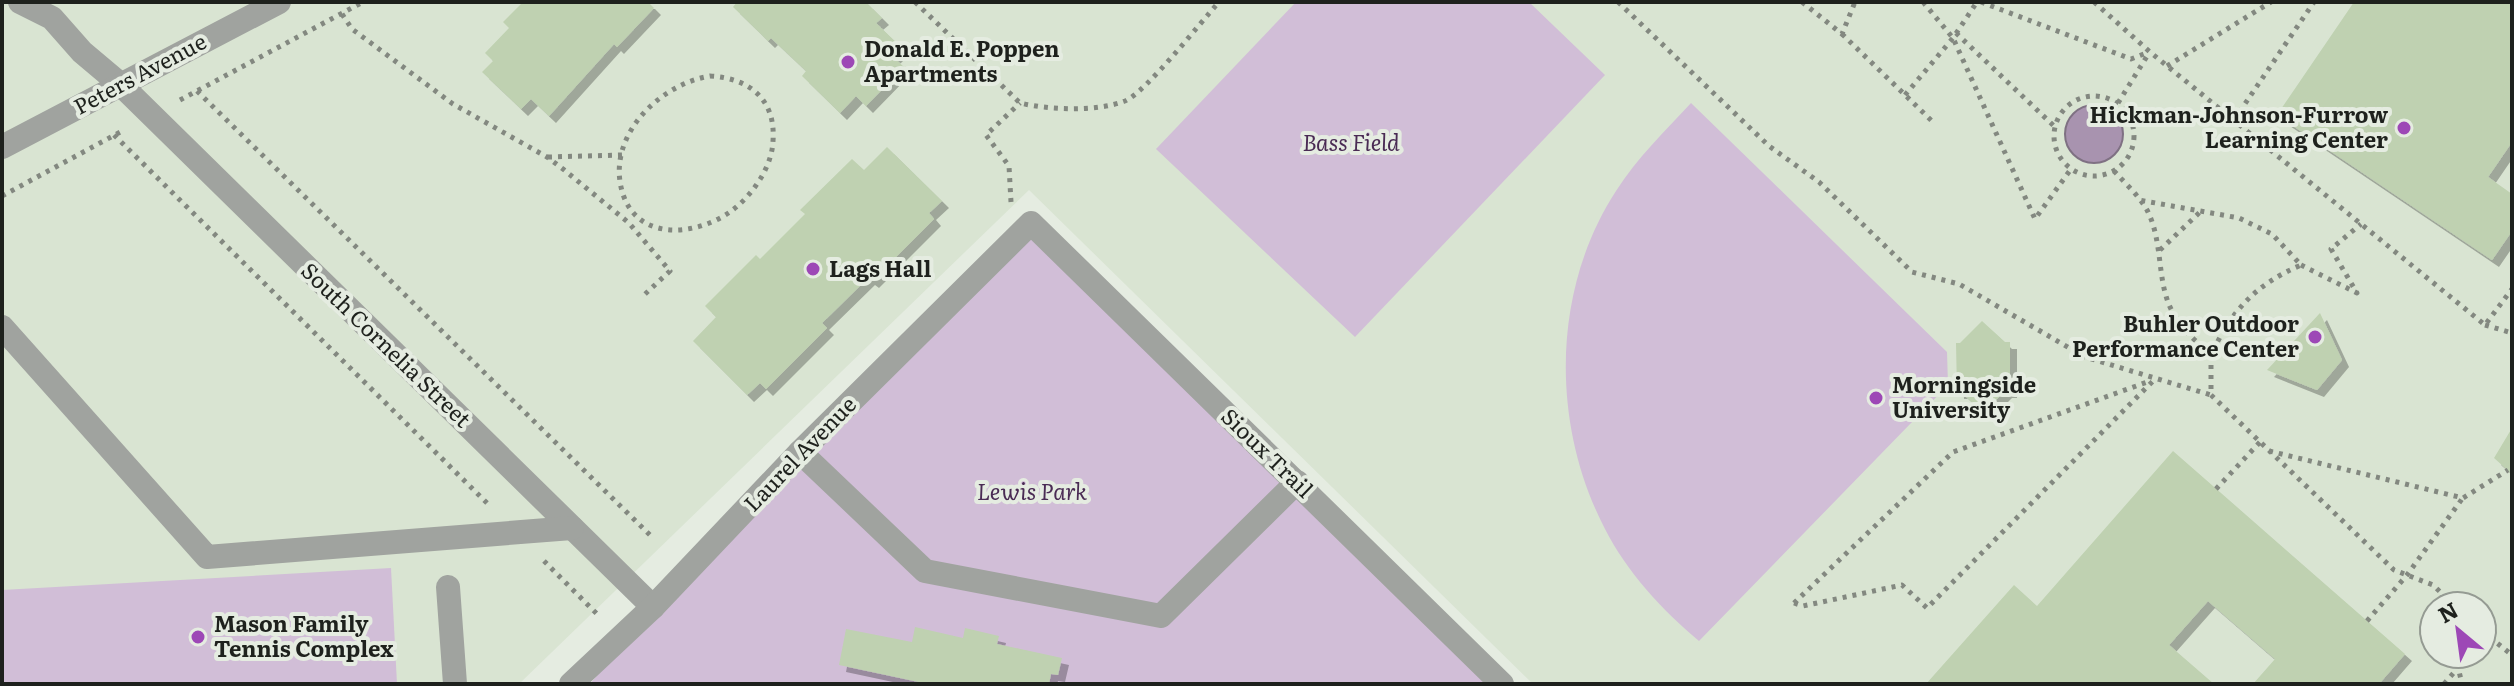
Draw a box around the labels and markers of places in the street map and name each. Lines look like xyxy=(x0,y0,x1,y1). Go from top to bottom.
place label: Donald E. Poppen Apartments xyxy=(864,31,1060,89)
marker: Donald E. Poppen Apartments xyxy=(839,53,857,71)
place label: Hickman-Johnson-Furrow Learning Center xyxy=(2090,97,2388,155)
marker: Hickman-Johnson-Furrow Learning Center xyxy=(2395,119,2413,137)
place label: Lags Hall xyxy=(829,251,932,284)
marker: Lags Hall xyxy=(804,260,822,278)
place label: Buhler Outdoor Performance Center xyxy=(2072,306,2299,364)
marker: Buhler Outdoor Performance Center xyxy=(2306,328,2324,346)
place label: Morningside University xyxy=(1892,367,2036,425)
marker: Morningside University xyxy=(1867,389,1885,407)
place label: Mason Family Tennis Complex xyxy=(214,606,394,664)
marker: Mason Family Tennis Complex xyxy=(189,628,207,646)

